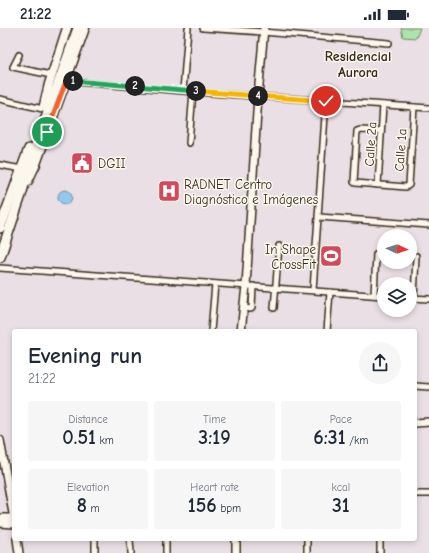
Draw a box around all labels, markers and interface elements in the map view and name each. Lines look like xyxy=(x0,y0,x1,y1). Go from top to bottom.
text: 21:22 xyxy=(20,5,51,23)
district label: Residencial Aurora xyxy=(325,48,391,81)
pin: 1 xyxy=(63,71,83,91)
text: 1 xyxy=(71,74,75,87)
pin: 2 xyxy=(125,76,145,96)
text: 2 xyxy=(132,79,138,92)
pin: 3 xyxy=(186,81,206,101)
text: 3 xyxy=(193,84,199,97)
pin xyxy=(309,84,343,118)
pin: 4 xyxy=(248,86,268,106)
text: 4 xyxy=(255,89,261,102)
icon: check xyxy=(315,90,337,112)
pin xyxy=(30,115,64,149)
icon: arrive xyxy=(36,121,58,143)
street label: Calle 2a xyxy=(361,121,380,167)
street label: Calle 1a xyxy=(392,128,409,172)
public building icon: DGII xyxy=(69,150,95,176)
place label: DGII xyxy=(98,156,126,171)
place label: RADNET Centro Diagnóstico e Imágenes xyxy=(184,177,318,207)
hospital icon: RADNET Centro Diagnóstico e Imágenes xyxy=(156,178,182,204)
north arrow xyxy=(377,229,417,269)
map controls xyxy=(377,229,417,317)
place label: In Shape CrossFit xyxy=(265,242,317,272)
sports icon: In Shape CrossFit xyxy=(318,243,344,269)
button: layers xyxy=(377,277,417,317)
button: share xyxy=(359,342,401,384)
text: Evening run xyxy=(28,343,142,369)
text: 21:22 xyxy=(28,371,56,386)
text: Distance xyxy=(68,413,108,426)
text: Time xyxy=(203,413,226,426)
text: Pace xyxy=(330,413,352,426)
text: 0.51 xyxy=(62,426,96,449)
text: 3:19 xyxy=(198,426,231,449)
text: 6:31 xyxy=(313,426,346,449)
text: km xyxy=(96,434,114,447)
text: /km xyxy=(346,434,368,447)
text: Elevation xyxy=(67,481,109,494)
text: Heart rate xyxy=(190,481,239,494)
text: kcal xyxy=(332,481,350,494)
text: 8 xyxy=(77,494,87,517)
text: 156 xyxy=(188,494,217,517)
text: 31 xyxy=(332,494,350,517)
text: m xyxy=(87,502,100,515)
text: bpm xyxy=(217,502,241,515)

